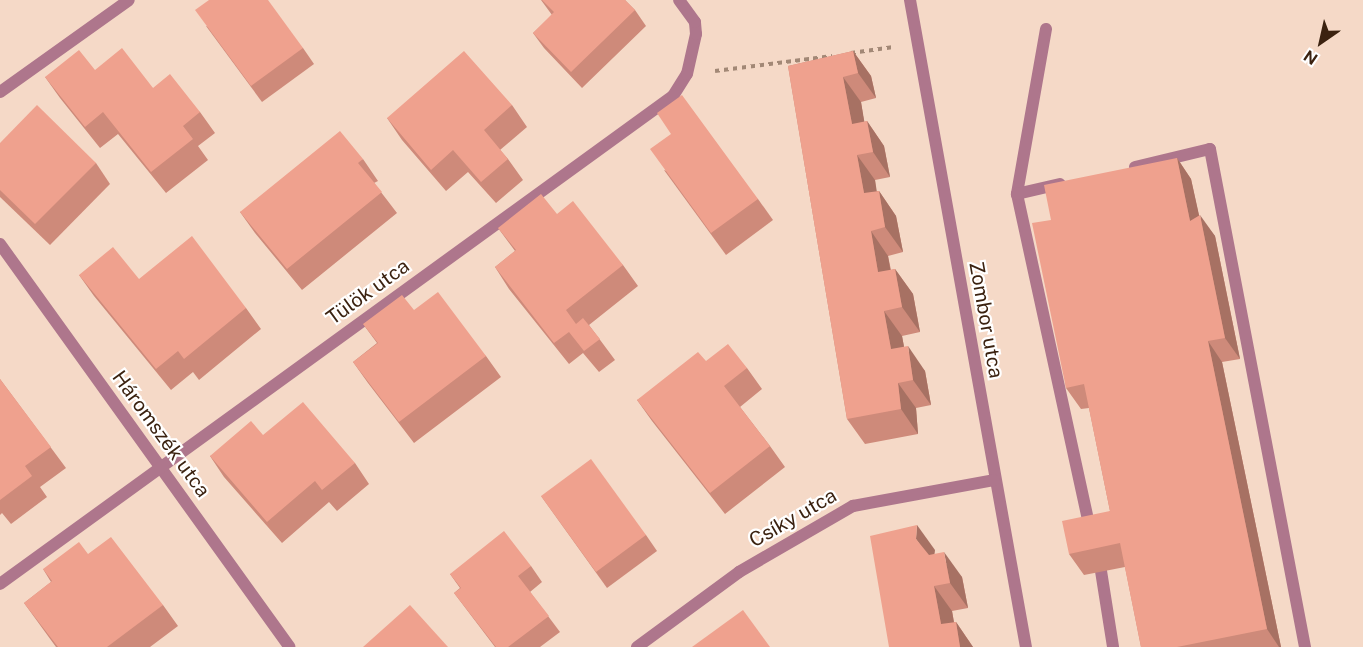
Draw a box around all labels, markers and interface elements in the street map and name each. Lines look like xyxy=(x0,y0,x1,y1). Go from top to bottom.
north arrow xyxy=(1291,12,1351,72)
text: N xyxy=(1300,46,1321,69)
street label: Tülök utca xyxy=(322,254,414,330)
street label: Zombor utca xyxy=(964,260,1008,380)
street label: Háromszék utca xyxy=(107,366,215,502)
street label: Csíky utca xyxy=(745,483,841,553)

